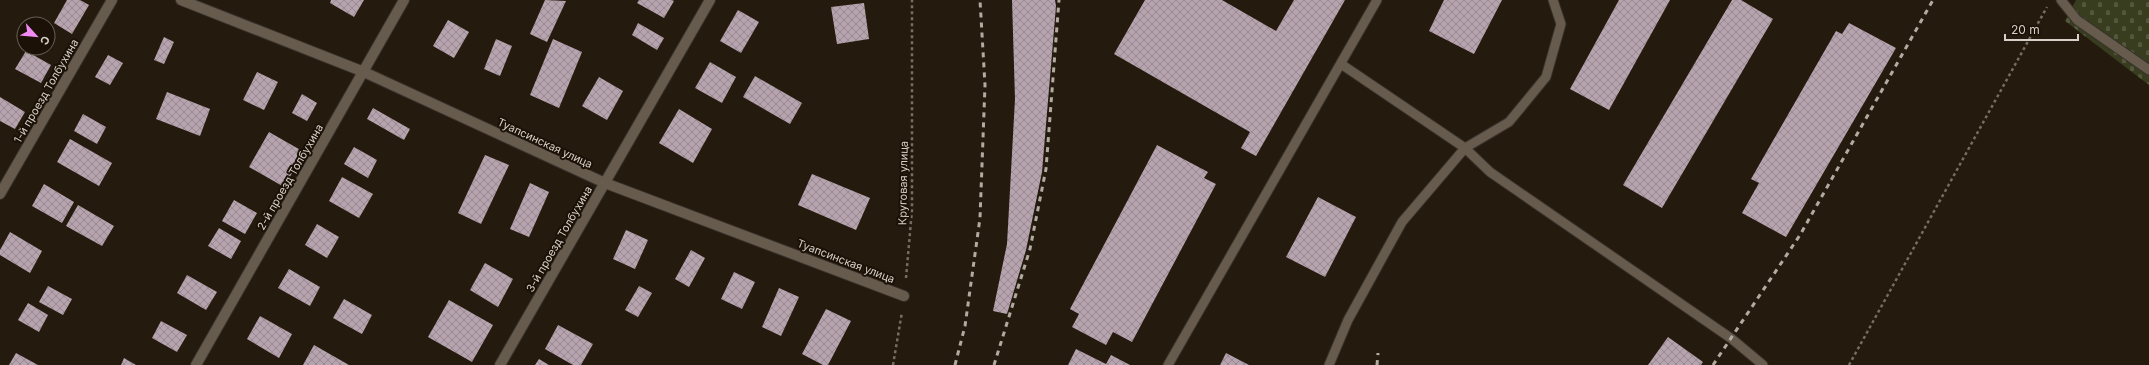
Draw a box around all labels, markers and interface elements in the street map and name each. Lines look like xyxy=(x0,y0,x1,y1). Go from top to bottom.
north arrow xyxy=(16,16,56,56)
scale bar xyxy=(2005,16,2078,42)
text: 20 m xyxy=(2011,22,2040,37)
text: С xyxy=(37,34,53,47)
street label: 1-й проезд Толбухина xyxy=(10,36,82,146)
street label: Туапсинская улица xyxy=(495,115,595,171)
street label: 2-й проезд Толбухина xyxy=(254,122,326,232)
street label: Круговая улица xyxy=(895,141,911,225)
street label: 3-й проезд Толбухина xyxy=(523,183,595,295)
street label: Туапсинская улица xyxy=(795,236,897,286)

